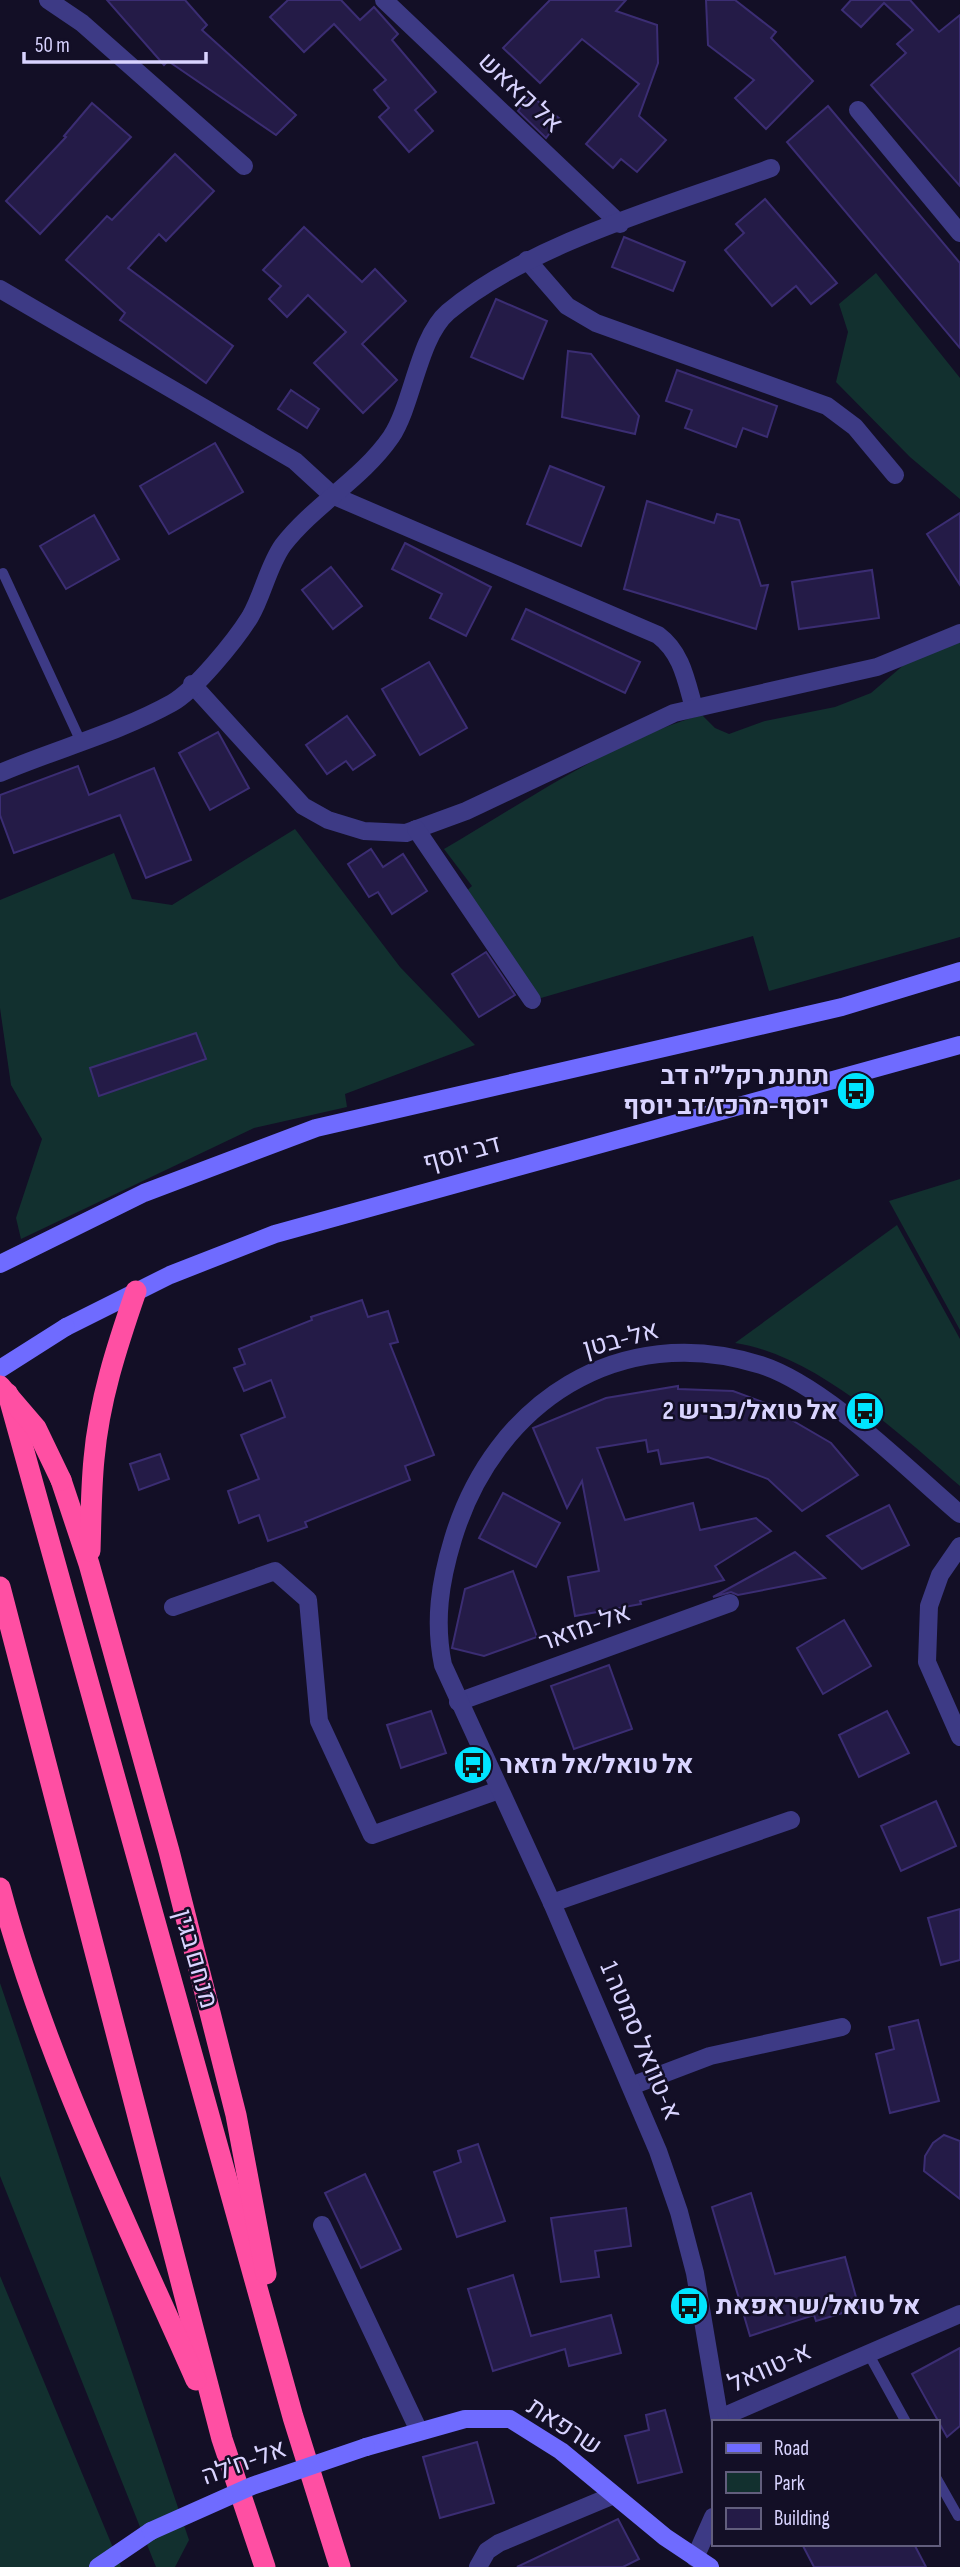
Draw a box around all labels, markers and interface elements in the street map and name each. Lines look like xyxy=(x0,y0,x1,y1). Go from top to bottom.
scale bar xyxy=(24,21,206,65)
text: 50 m xyxy=(35,33,70,58)
street label: אל קאאש xyxy=(471,46,569,140)
place label: תחנת רקל״ה דב יוסף-מרכז/דב יוסף xyxy=(623,1061,829,1122)
bus stop icon: תחנת רקל״ה דב יוסף-מרכז/דב יוסף xyxy=(835,1070,877,1112)
street label: דב יוסף xyxy=(420,1129,504,1179)
street label: אל-בטן xyxy=(580,1315,662,1365)
bus stop icon: אל טואל/כביש 2 xyxy=(844,1390,886,1432)
place label: אל טואל/כביש 2 xyxy=(663,1396,838,1427)
street label: אל-מזאר xyxy=(535,1597,635,1659)
bus stop icon: אל טואל/אל מזאר xyxy=(452,1744,494,1786)
place label: אל טואל/אל מזאר xyxy=(500,1750,693,1781)
street label: מנחם בגין xyxy=(166,1906,224,2012)
street label: א-טוואל סמטה 1 xyxy=(593,1957,687,2125)
bus stop icon: אל טואל/שראפאת xyxy=(668,2285,710,2327)
place label: אל טואל/שראפאת xyxy=(716,2291,920,2322)
street label: א-טוואל xyxy=(724,2336,816,2400)
street label: שרפאת xyxy=(521,2392,607,2462)
legend xyxy=(712,2420,939,2546)
street label: אל-ח'לה xyxy=(197,2433,291,2493)
text: Road xyxy=(774,2436,809,2461)
text: Park xyxy=(774,2471,805,2496)
text: Building xyxy=(774,2506,830,2531)

